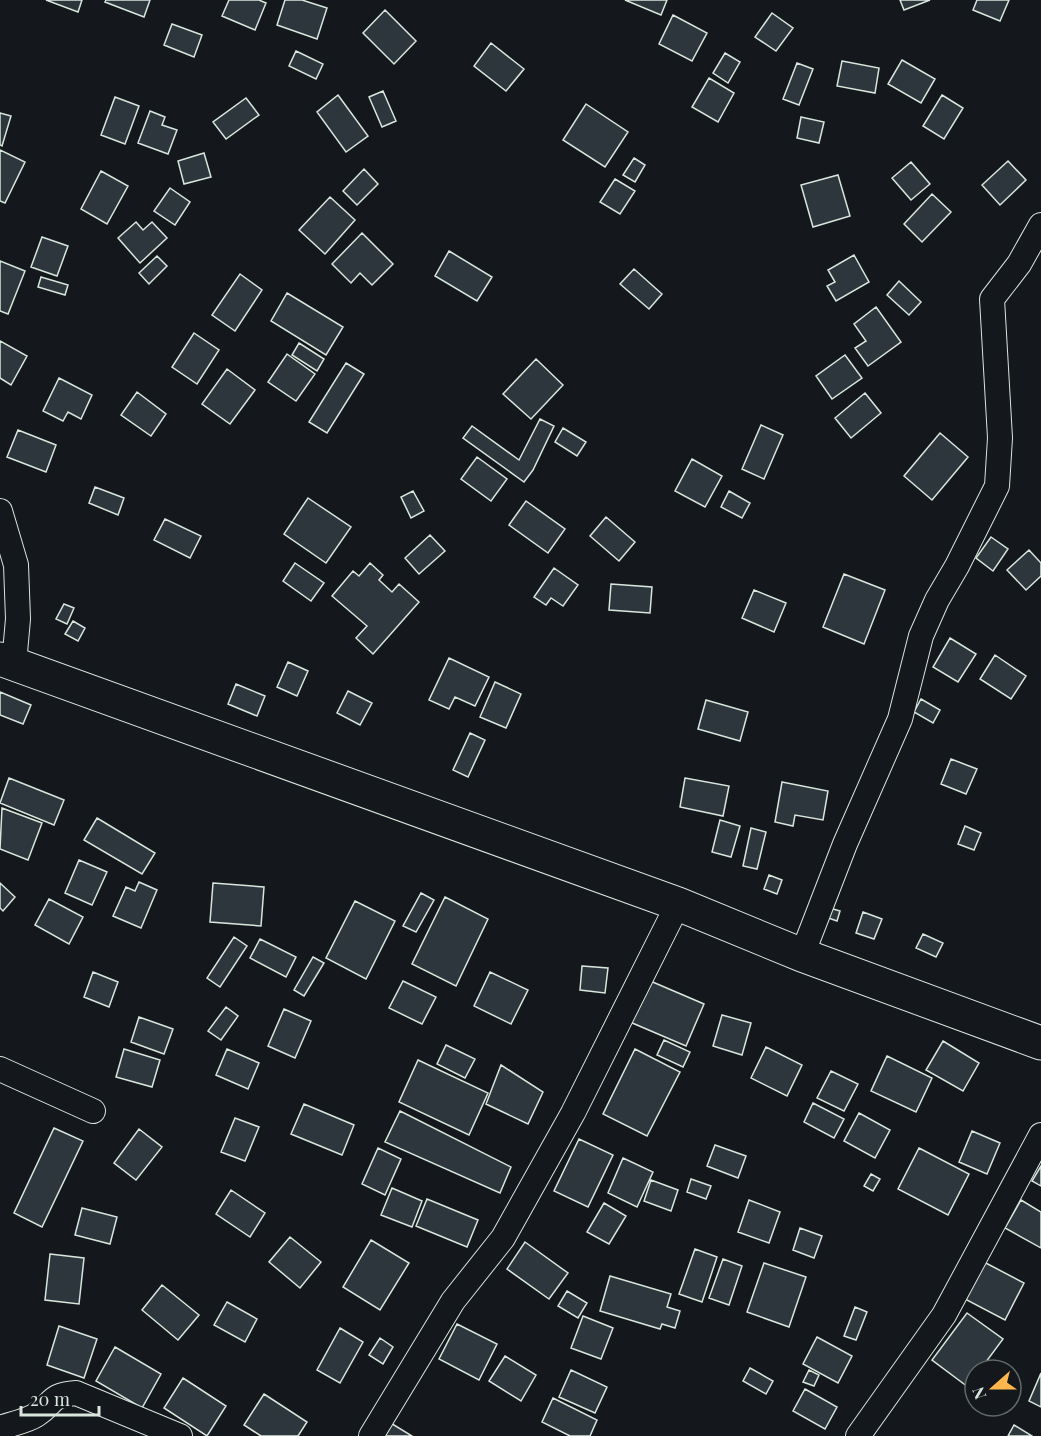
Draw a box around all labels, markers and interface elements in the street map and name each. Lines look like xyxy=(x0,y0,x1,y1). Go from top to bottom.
north arrow xyxy=(963,1358,1023,1418)
scale bar xyxy=(21,1379,99,1417)
text: N xyxy=(966,1384,990,1403)
text: 20 m xyxy=(30,1387,70,1411)

